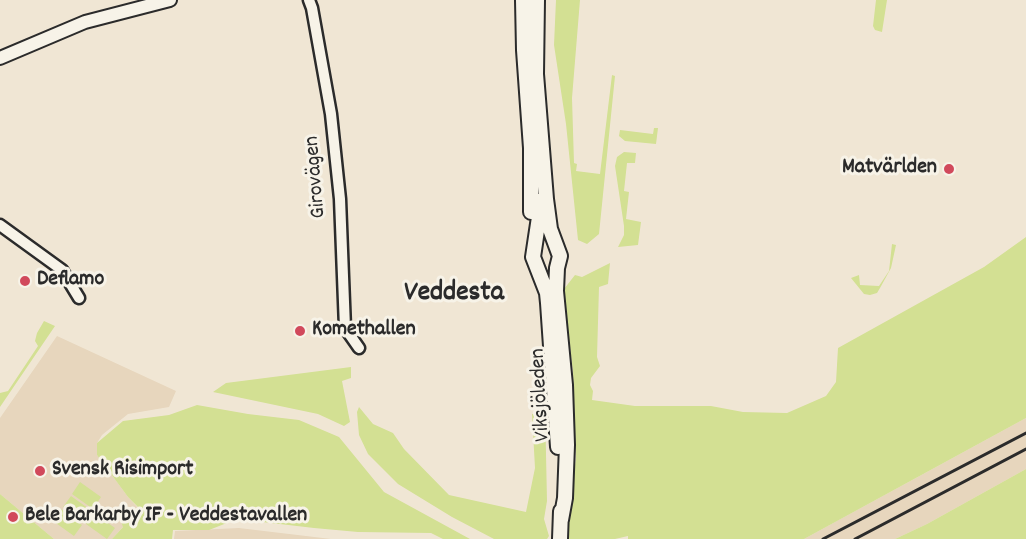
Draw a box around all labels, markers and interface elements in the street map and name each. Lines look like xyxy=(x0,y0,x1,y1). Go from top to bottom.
street label: Girovägen xyxy=(300,135,334,219)
place label: Matvärlden xyxy=(842,156,937,182)
marker: Matvärlden xyxy=(942,162,956,176)
place label: Deflamo xyxy=(37,268,104,294)
marker: Deflamo xyxy=(18,274,32,288)
district label: Veddesta xyxy=(404,278,504,312)
place label: Komethallen xyxy=(312,318,416,344)
marker: Komethallen xyxy=(293,324,307,338)
street label: Viksjöleden xyxy=(526,348,558,442)
place label: Svensk Risimport xyxy=(52,458,193,484)
marker: Svensk Risimport xyxy=(33,464,47,478)
place label: Bele Barkarby IF - Veddestavallen xyxy=(25,504,307,530)
marker: Bele Barkarby IF - Veddestavallen xyxy=(6,510,20,524)

